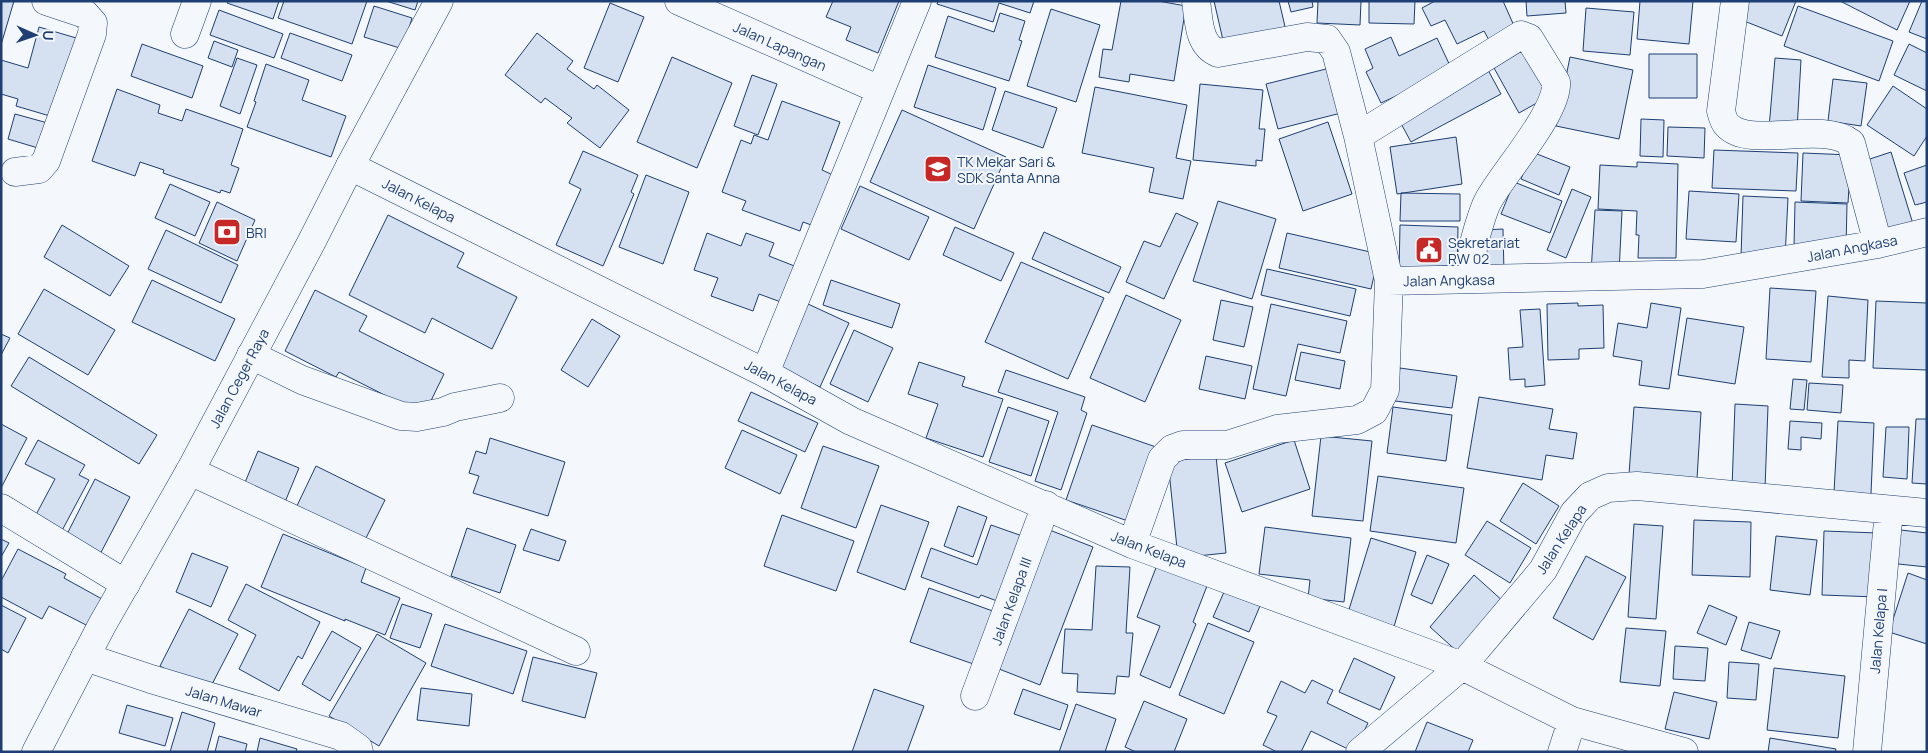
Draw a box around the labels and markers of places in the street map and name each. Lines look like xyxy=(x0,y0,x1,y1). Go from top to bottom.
place label: TK Mekar Sari & SDK Santa Anna xyxy=(957,152,1060,187)
school or university icon: TK Mekar Sari & SDK Santa Anna xyxy=(923,154,953,184)
bank icon: BRI xyxy=(212,217,242,247)
place label: BRI xyxy=(246,223,267,242)
place label: Sekretariat RW 02 xyxy=(1448,233,1520,268)
public building icon: Sekretariat RW 02 xyxy=(1414,235,1444,265)

